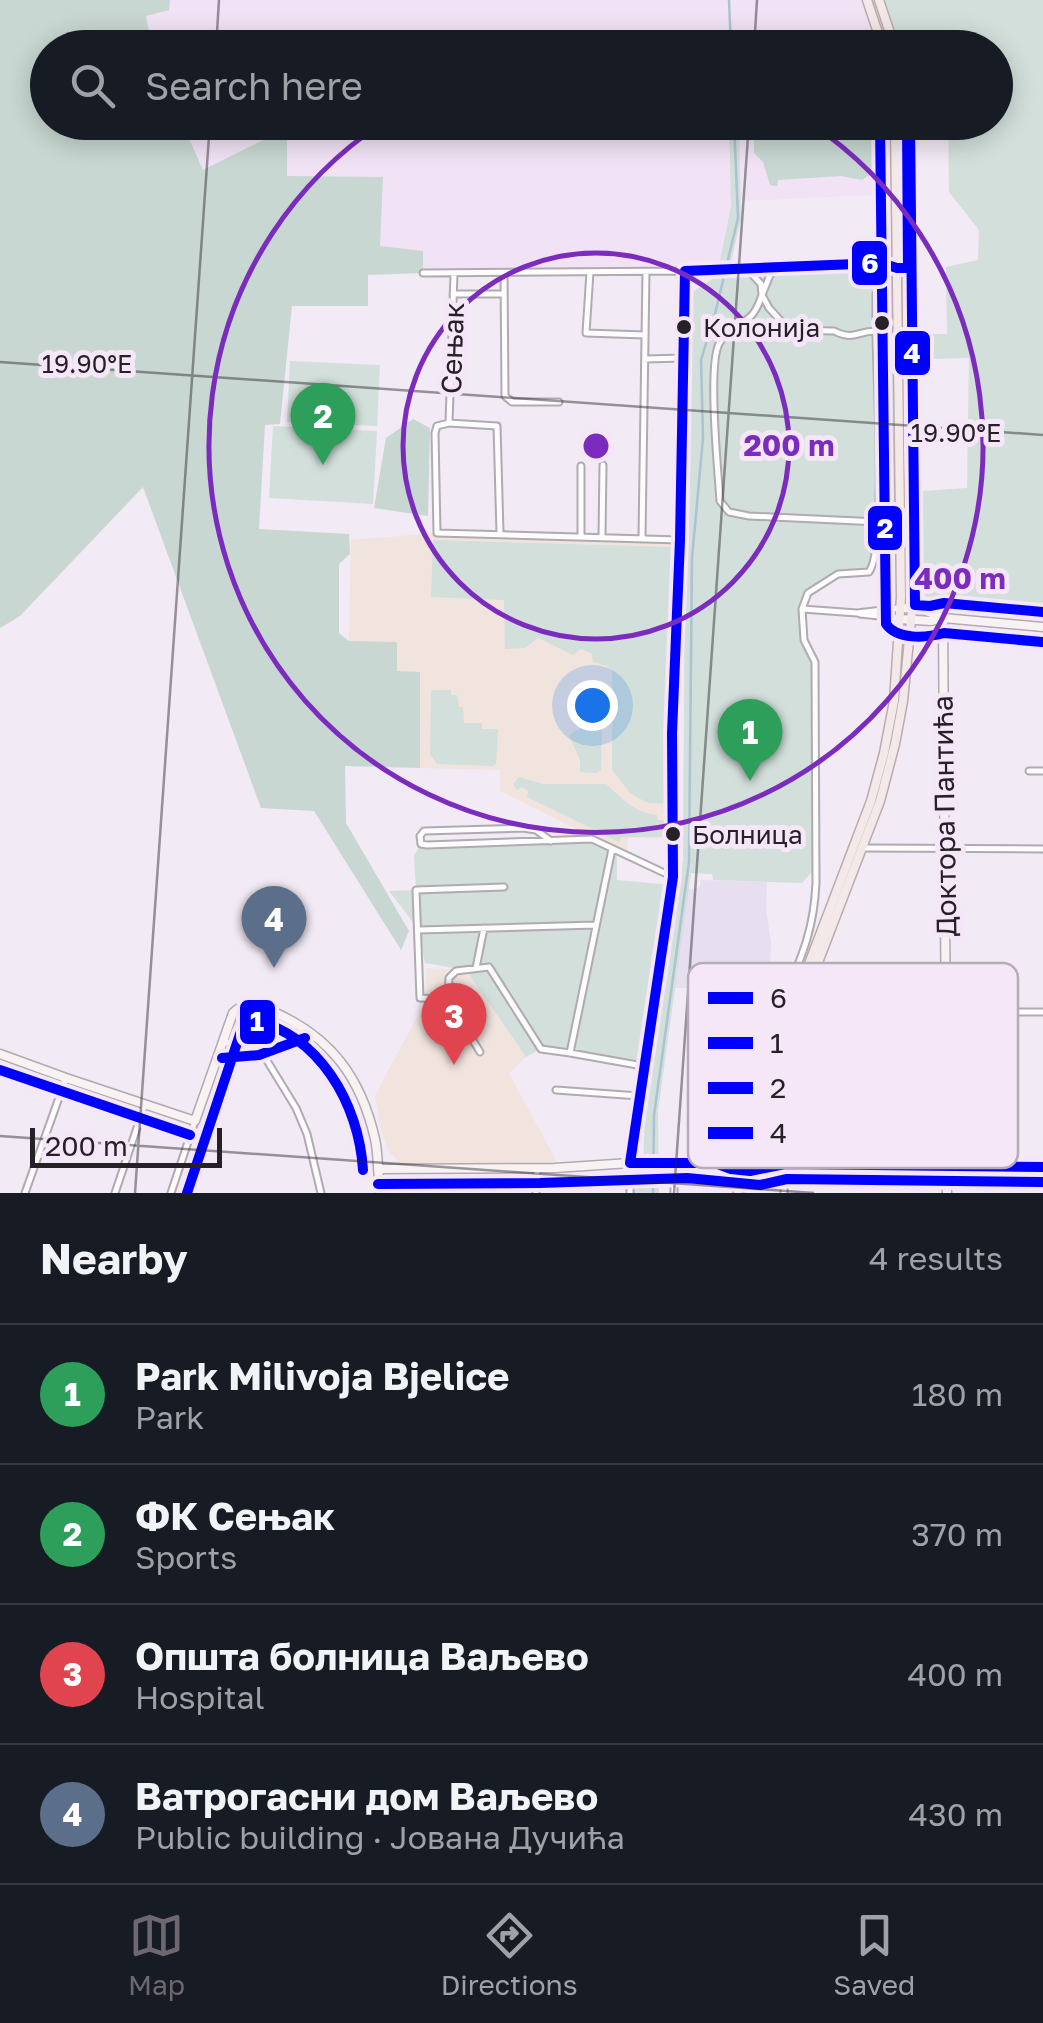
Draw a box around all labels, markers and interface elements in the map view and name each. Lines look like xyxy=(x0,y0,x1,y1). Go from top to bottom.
search box xyxy=(30,30,1013,140)
icon: search xyxy=(65,58,120,113)
text: Search here xyxy=(145,63,363,108)
line badge: 6 xyxy=(850,239,889,287)
text: 6 xyxy=(861,246,879,279)
street label: Сењак xyxy=(434,302,470,394)
place label: Колонија xyxy=(703,312,820,343)
unlabelled marker xyxy=(872,313,892,333)
marker: Колонија xyxy=(674,317,694,337)
line badge: 4 xyxy=(893,329,932,377)
text: 4 xyxy=(903,336,921,369)
text: 19.90°E xyxy=(42,348,132,379)
pin: 2 xyxy=(290,382,356,465)
text: 19.90°E xyxy=(911,417,1001,448)
text: 200 m xyxy=(743,427,835,463)
centre of rings xyxy=(578,428,614,464)
line badge: 2 xyxy=(866,504,904,552)
text: 2 xyxy=(876,511,894,544)
text: 400 m xyxy=(914,560,1006,596)
your location xyxy=(567,680,618,731)
street label: Доктора Пантића xyxy=(925,695,963,937)
pin: 1 xyxy=(718,698,782,781)
place label: Болница xyxy=(692,819,803,850)
marker: Болница xyxy=(663,824,683,844)
pin: 4 xyxy=(242,886,306,968)
legend xyxy=(688,963,1018,1168)
text: 6 xyxy=(770,981,787,1014)
pin: 3 xyxy=(422,982,486,1065)
line badge: 1 xyxy=(238,998,277,1046)
text: 1 xyxy=(250,1004,264,1037)
text: 1 xyxy=(770,1026,784,1059)
text: 2 xyxy=(770,1071,786,1104)
text: 4 xyxy=(770,1116,787,1149)
scale bar xyxy=(30,1123,222,1168)
text: 200 m xyxy=(45,1129,128,1162)
text: Nearby xyxy=(40,1233,188,1283)
text: 4 results xyxy=(869,1239,1003,1277)
text: Park Milivoja Bjelice xyxy=(135,1353,510,1398)
text: 1 xyxy=(64,1375,81,1413)
text: 180 m xyxy=(912,1375,1003,1413)
text: Park xyxy=(135,1398,204,1436)
text: ФК Сењак xyxy=(135,1493,335,1538)
text: 2 xyxy=(63,1515,82,1553)
text: 370 m xyxy=(911,1515,1003,1553)
text: Sports xyxy=(135,1538,237,1576)
text: Општа болница Ваљево xyxy=(135,1633,589,1678)
text: 3 xyxy=(63,1655,82,1693)
text: 400 m xyxy=(907,1655,1003,1693)
text: Hospital xyxy=(135,1678,265,1716)
text: Ватрогасни дом Ваљево xyxy=(135,1773,598,1818)
text: 4 xyxy=(62,1795,83,1833)
text: 430 m xyxy=(909,1795,1003,1833)
text: Public building · Јована Дучића xyxy=(135,1818,625,1856)
tab: Map xyxy=(128,1908,185,2001)
tab: Directions xyxy=(441,1908,578,2001)
tab: Saved xyxy=(833,1908,915,2001)

